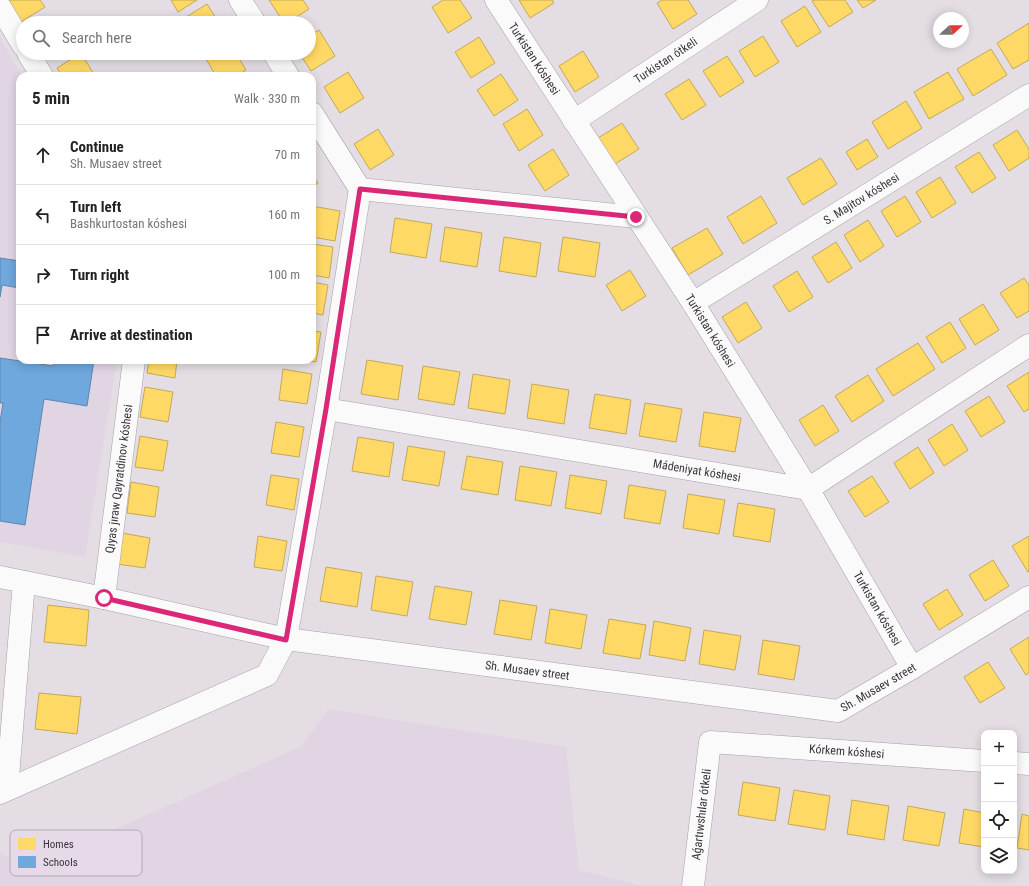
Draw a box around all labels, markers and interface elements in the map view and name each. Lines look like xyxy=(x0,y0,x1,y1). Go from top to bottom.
north arrow xyxy=(933,12,969,48)
search box xyxy=(16,16,316,60)
street label: Turkistan kóshesi xyxy=(506,20,563,97)
icon: search xyxy=(30,27,52,49)
text: Search here xyxy=(62,29,132,47)
street label: Turkistan ótkeli xyxy=(632,34,700,86)
text: 5 min xyxy=(32,88,70,108)
text: Walk · 330 m xyxy=(234,91,300,106)
text: Continue xyxy=(70,138,124,156)
icon: ahead xyxy=(32,144,54,166)
text: 70 m xyxy=(274,147,300,162)
text: Sh. Musaev street xyxy=(70,156,162,171)
street label: S. Majitov kóshesi xyxy=(821,170,902,227)
text: Turn left xyxy=(70,198,121,216)
icon: left xyxy=(32,204,54,226)
text: 160 m xyxy=(268,207,300,222)
route end xyxy=(627,208,645,226)
text: Bashkurtostan kóshesi xyxy=(70,216,187,231)
icon: right xyxy=(32,264,54,286)
text: Turn right xyxy=(70,266,129,284)
text: 100 m xyxy=(268,267,300,282)
street label: Turkistan kóshesi xyxy=(682,292,738,370)
icon: arrive xyxy=(32,324,54,346)
text: Arrive at destination xyxy=(70,326,193,344)
street label: Qıyas jıraw Qayratdinov kóshesi xyxy=(103,404,135,554)
street label: Mádeniyat kóshesi xyxy=(652,456,742,485)
street label: Turkistan kóshesi xyxy=(850,569,904,648)
route start xyxy=(95,589,113,607)
street label: Sh. Musaev street xyxy=(484,658,571,683)
street label: Sh. Musaev street xyxy=(838,660,919,715)
map controls xyxy=(981,730,1017,874)
button: + xyxy=(981,730,1017,766)
street label: Kórkem kóshesi xyxy=(809,742,885,761)
button: − xyxy=(981,766,1017,802)
street label: Aǵartıwshılar ótkeli xyxy=(689,768,714,861)
button: locate xyxy=(981,802,1017,838)
legend xyxy=(10,830,142,876)
text: Homes xyxy=(43,838,74,851)
button: layers xyxy=(981,838,1017,874)
text: Schools xyxy=(43,856,78,869)

